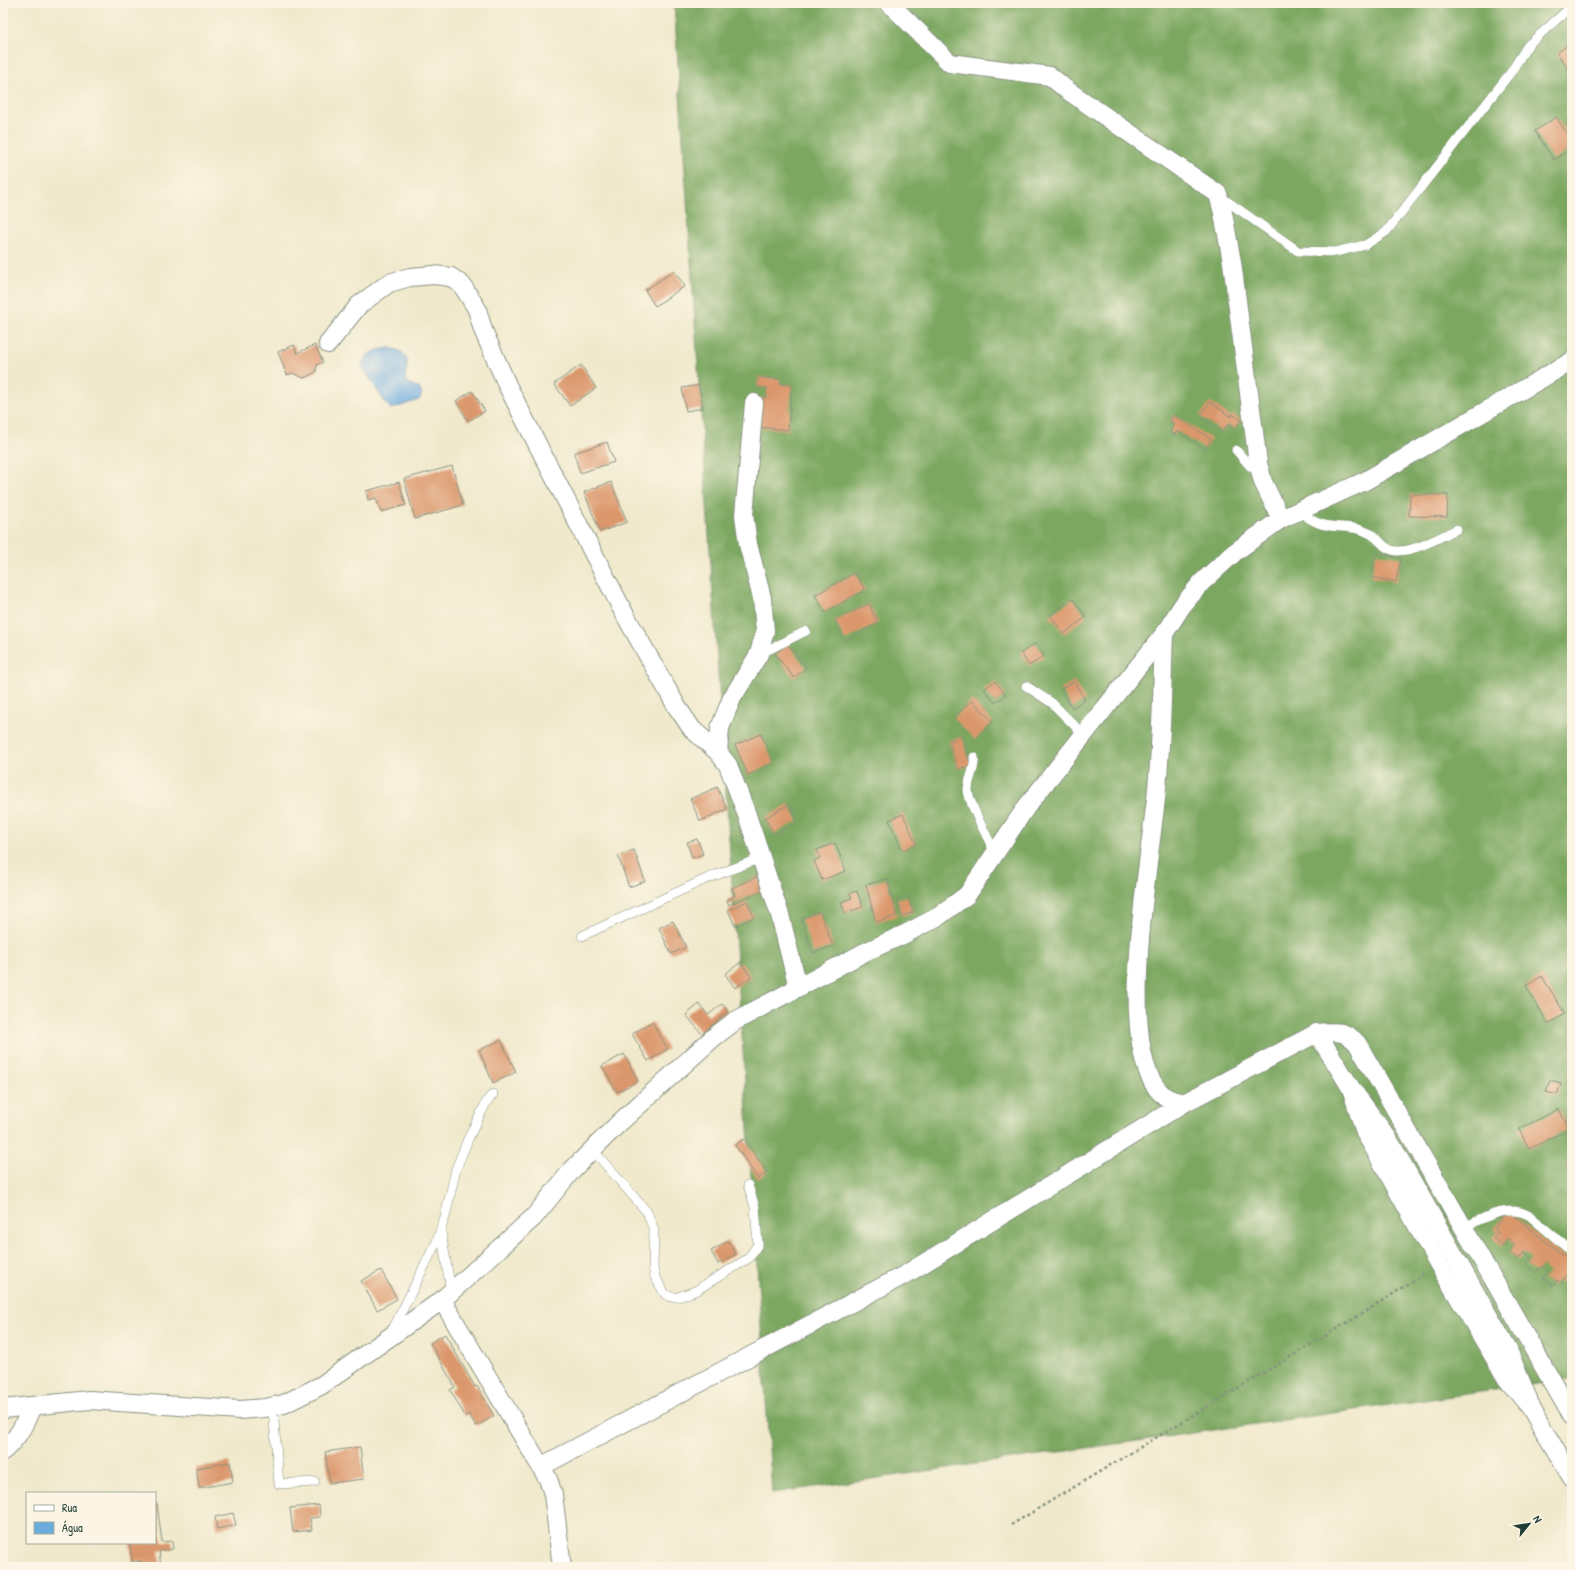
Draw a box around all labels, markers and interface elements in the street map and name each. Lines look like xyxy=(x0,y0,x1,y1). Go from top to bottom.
legend xyxy=(26,1492,156,1544)
text: Rua xyxy=(62,1499,77,1516)
north arrow xyxy=(1509,1504,1549,1544)
text: N xyxy=(1530,1513,1545,1525)
text: Água xyxy=(62,1519,83,1536)

